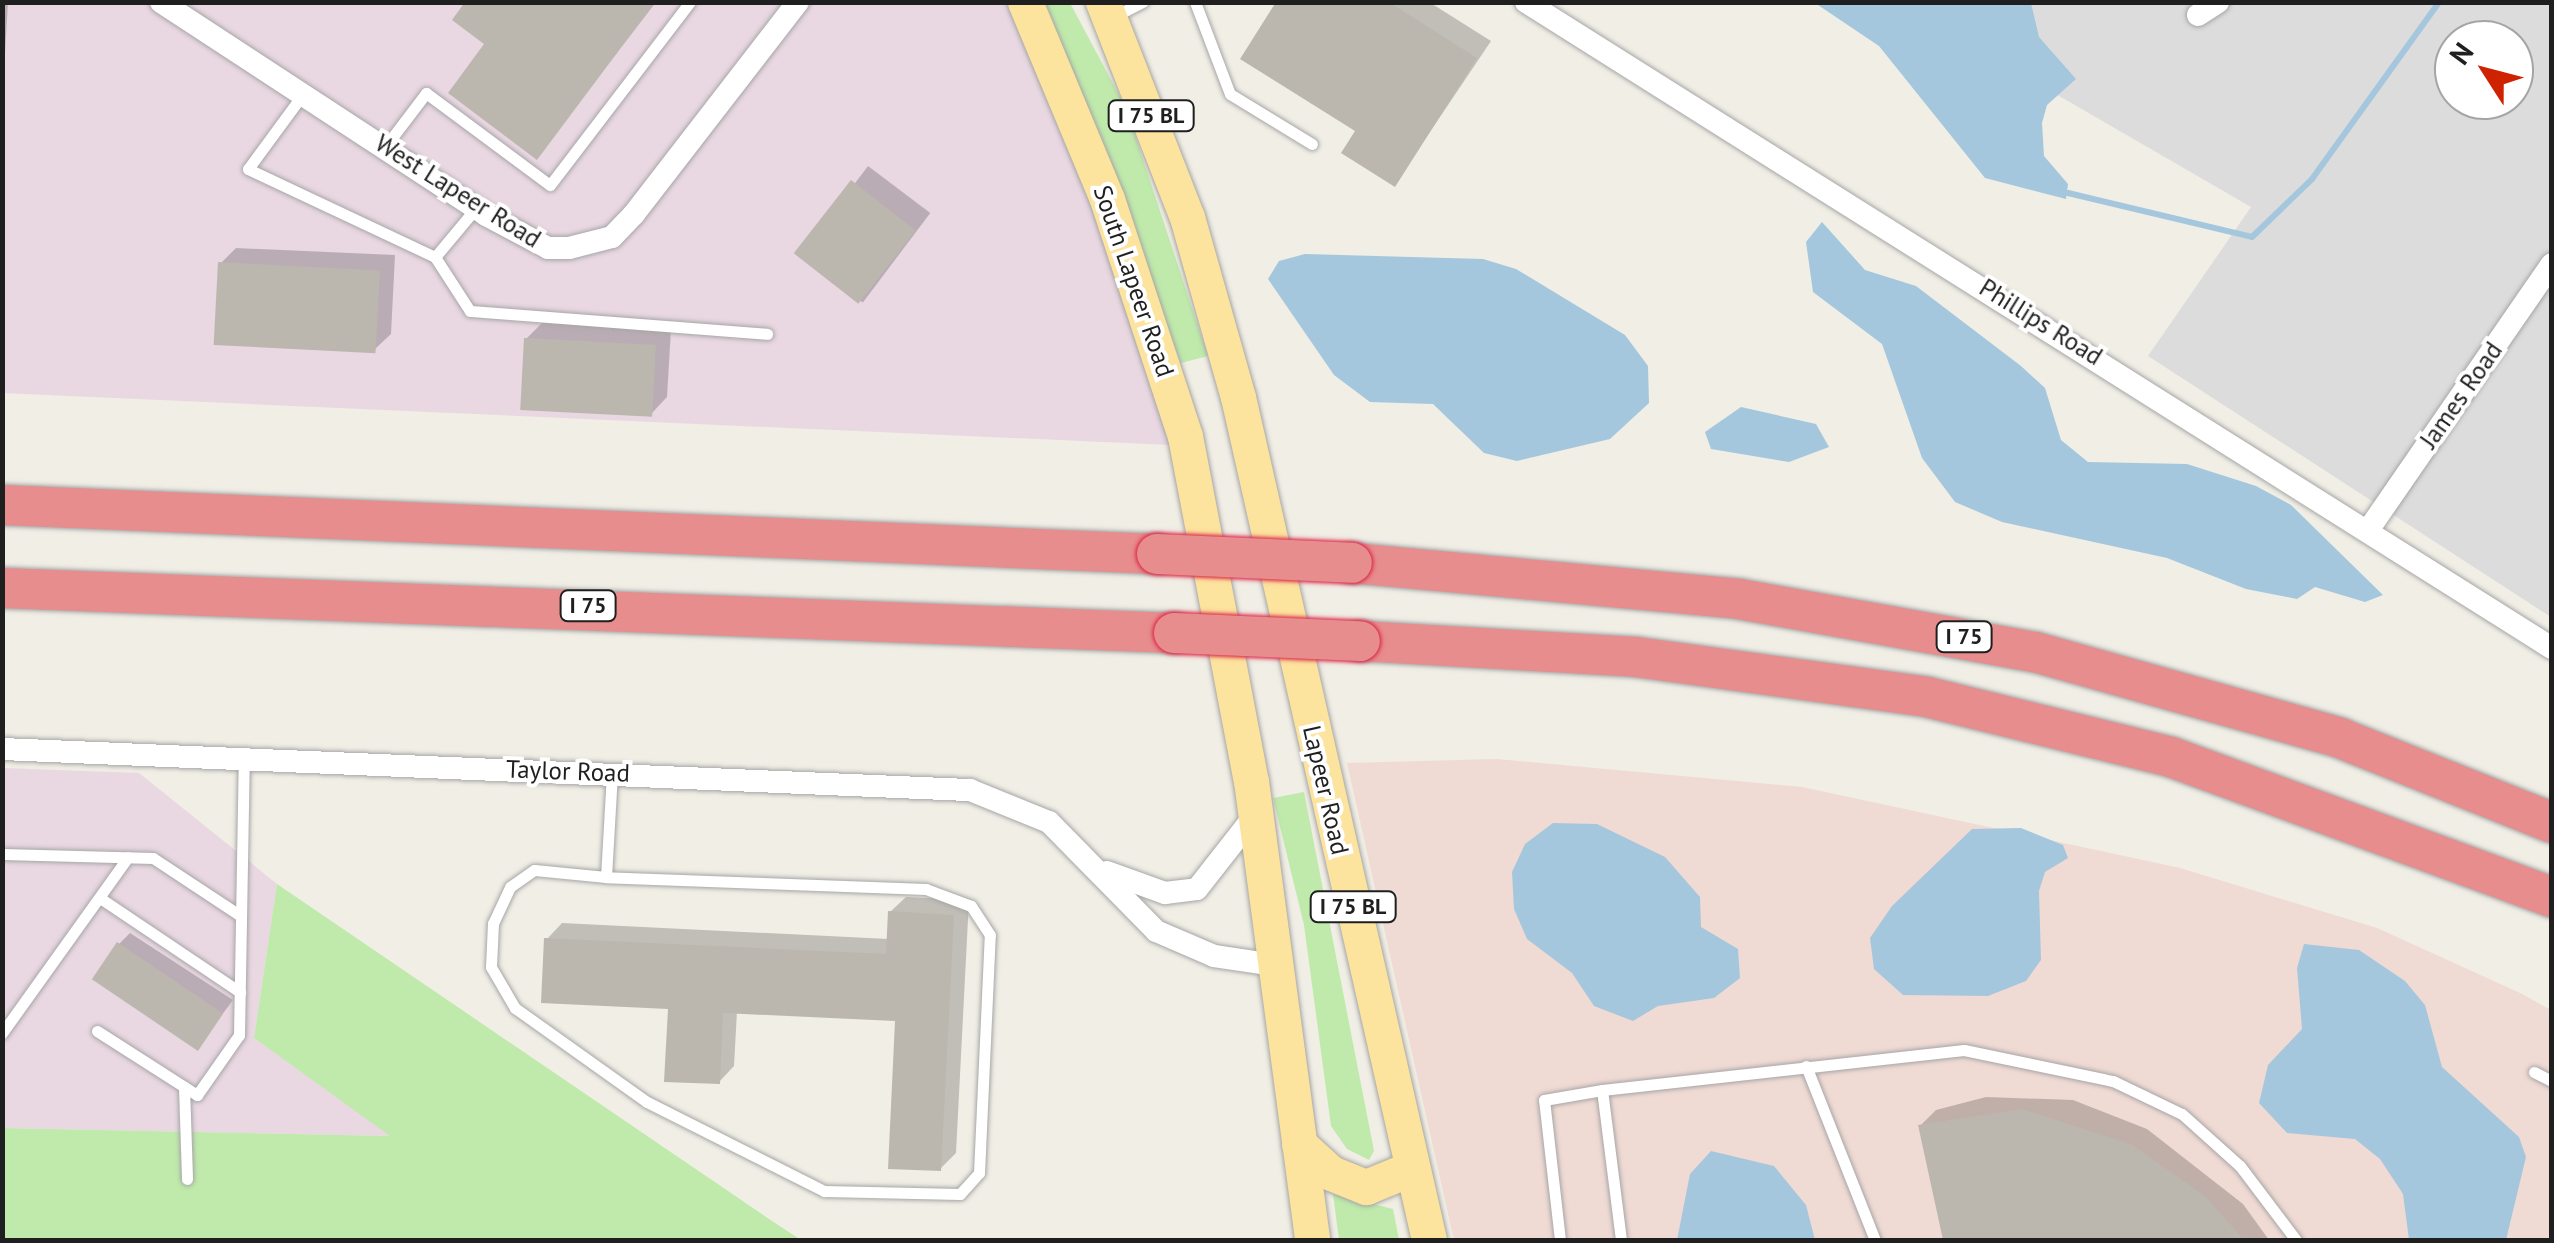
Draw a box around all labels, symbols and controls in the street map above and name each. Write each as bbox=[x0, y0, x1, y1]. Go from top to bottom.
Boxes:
north arrow bbox=[2434, 20, 2534, 120]
text: N bbox=[2441, 35, 2481, 72]
road number: I 75 BL bbox=[1106, 99, 1196, 133]
street label: West Lapeer Road bbox=[370, 128, 546, 254]
street label: South Lapeer Road bbox=[1087, 181, 1181, 381]
street label: Phillips Road bbox=[1974, 272, 2108, 372]
street label: James Road bbox=[2413, 336, 2509, 454]
road number: I 75 bbox=[558, 589, 618, 623]
road number: I 75 bbox=[1934, 620, 1994, 654]
street label: Lapeer Road bbox=[1297, 723, 1355, 857]
street label: Taylor Road bbox=[505, 754, 631, 788]
road number: I 75 BL bbox=[1308, 890, 1398, 924]

